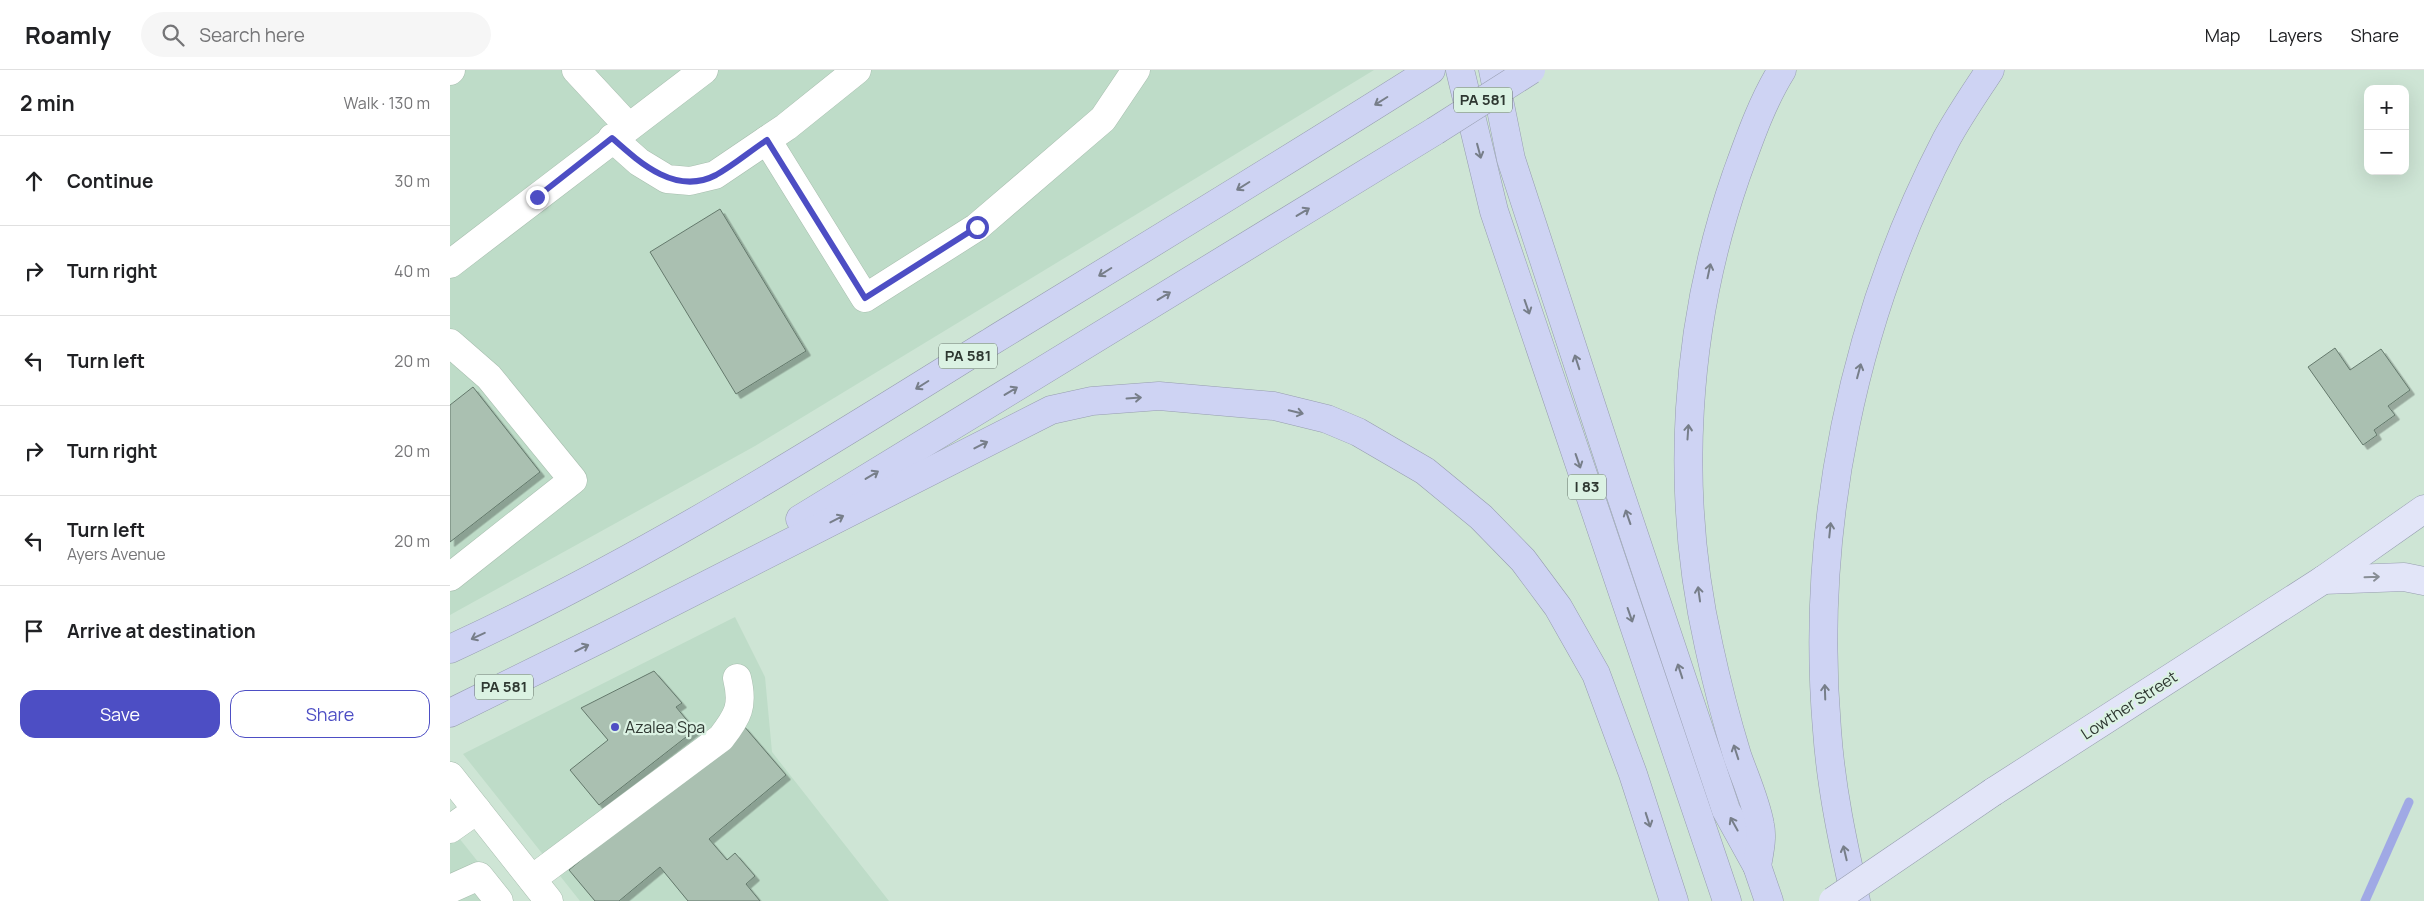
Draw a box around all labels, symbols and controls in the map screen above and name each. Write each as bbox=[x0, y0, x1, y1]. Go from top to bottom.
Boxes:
search box bbox=[141, 12, 491, 57]
text: Roamly bbox=[25, 18, 111, 51]
icon: search bbox=[159, 21, 187, 49]
text: Search here bbox=[199, 22, 305, 48]
text: Map bbox=[2205, 23, 2240, 47]
text: Layers bbox=[2268, 23, 2322, 47]
text: Share bbox=[2350, 23, 2399, 47]
map controls bbox=[2364, 85, 2409, 175]
button: + bbox=[2364, 85, 2409, 130]
road number: PA 581 bbox=[1454, 88, 1512, 112]
text: 2 min bbox=[20, 89, 75, 117]
text: Walk · 130 m bbox=[344, 92, 430, 114]
one-way arrow bbox=[1374, 96, 1388, 106]
button: − bbox=[2364, 130, 2409, 175]
one-way arrow bbox=[1475, 143, 1484, 159]
icon: ahead bbox=[20, 167, 48, 195]
text: Continue bbox=[67, 168, 153, 194]
text: 30 m bbox=[395, 170, 430, 192]
one-way arrow bbox=[1236, 182, 1250, 192]
route end bbox=[526, 186, 549, 209]
one-way arrow bbox=[1296, 206, 1310, 217]
route start bbox=[966, 216, 989, 239]
icon: right bbox=[20, 257, 48, 285]
text: Turn right bbox=[67, 258, 157, 284]
text: 40 m bbox=[394, 260, 430, 282]
one-way arrow bbox=[1705, 263, 1714, 279]
one-way arrow bbox=[1098, 267, 1112, 277]
one-way arrow bbox=[1157, 291, 1171, 301]
one-way arrow bbox=[1522, 298, 1532, 314]
road number: PA 581 bbox=[939, 344, 997, 368]
icon: left bbox=[20, 347, 48, 375]
text: Turn left bbox=[67, 348, 145, 374]
text: 20 m bbox=[394, 350, 430, 372]
one-way arrow bbox=[1572, 355, 1582, 371]
one-way arrow bbox=[1855, 363, 1864, 379]
one-way arrow bbox=[915, 381, 929, 391]
one-way arrow bbox=[1004, 386, 1018, 396]
one-way arrow bbox=[1126, 393, 1142, 403]
one-way arrow bbox=[1287, 408, 1303, 417]
one-way arrow bbox=[1684, 424, 1693, 440]
icon: right bbox=[20, 437, 48, 465]
text: Turn right bbox=[67, 438, 157, 464]
text: 20 m bbox=[394, 440, 430, 462]
one-way arrow bbox=[974, 440, 989, 450]
one-way arrow bbox=[1574, 452, 1584, 468]
one-way arrow bbox=[865, 470, 879, 480]
road number: I 83 bbox=[1568, 474, 1606, 500]
one-way arrow bbox=[1623, 509, 1632, 525]
one-way arrow bbox=[829, 514, 844, 524]
text: Turn left bbox=[67, 517, 145, 543]
one-way arrow bbox=[1825, 522, 1835, 538]
icon: left bbox=[20, 527, 48, 555]
text: 20 m bbox=[394, 530, 430, 552]
text: Ayers Avenue bbox=[67, 543, 166, 565]
one-way arrow bbox=[2364, 572, 2380, 582]
one-way arrow bbox=[1694, 586, 1704, 602]
one-way arrow bbox=[1626, 606, 1636, 622]
icon: arrive bbox=[20, 617, 48, 645]
text: Arrive at destination bbox=[67, 618, 256, 644]
one-way arrow bbox=[471, 632, 486, 642]
one-way arrow bbox=[574, 643, 589, 652]
one-way arrow bbox=[1674, 663, 1684, 679]
street label: Lowther Street bbox=[2077, 666, 2181, 744]
road number: PA 581 bbox=[475, 674, 533, 700]
one-way arrow bbox=[1821, 685, 1830, 701]
button: Save bbox=[20, 690, 220, 738]
button: Share bbox=[230, 690, 430, 738]
place label: Azalea Spa bbox=[625, 716, 705, 738]
marker: Azalea Spa bbox=[609, 721, 621, 733]
one-way arrow bbox=[1731, 744, 1741, 760]
one-way arrow bbox=[1644, 812, 1654, 828]
one-way arrow bbox=[1729, 816, 1739, 831]
one-way arrow bbox=[1840, 846, 1849, 862]

